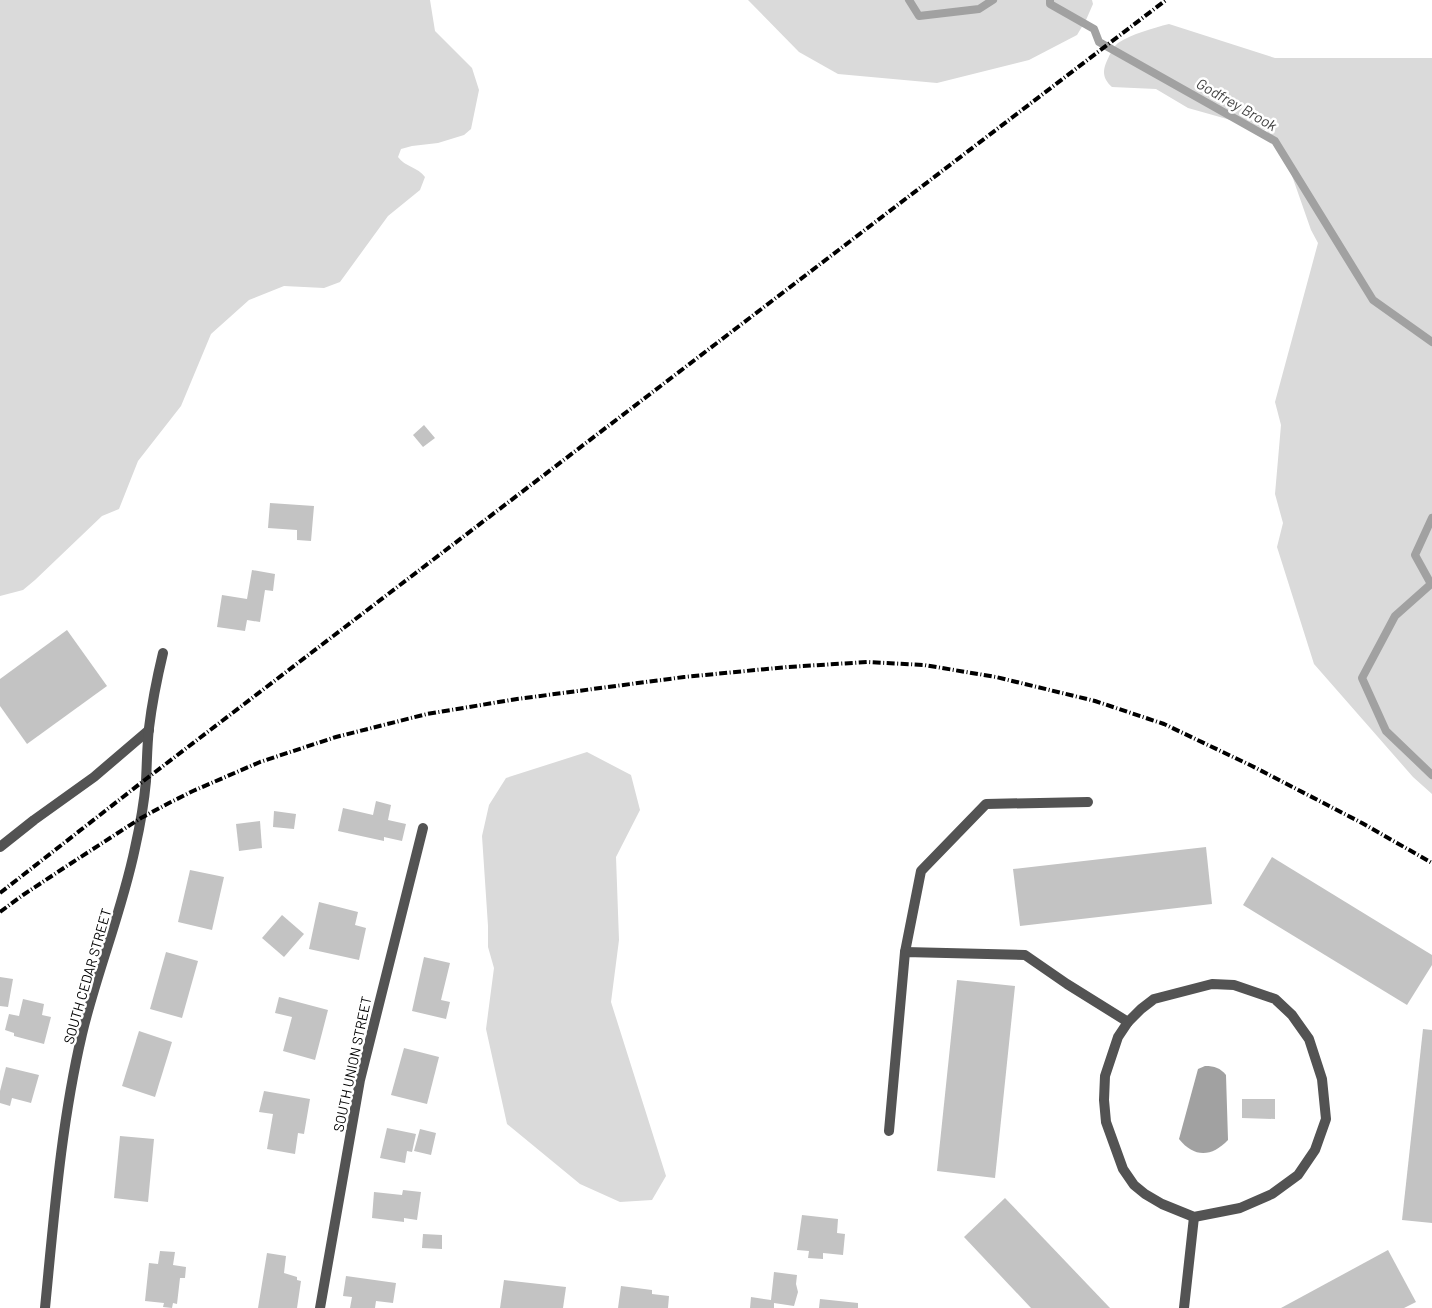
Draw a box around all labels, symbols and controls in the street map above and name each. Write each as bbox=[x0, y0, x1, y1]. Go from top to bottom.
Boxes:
water label: Godfrey Brook bbox=[1194, 74, 1281, 135]
street label: SOUTH CEDAR STREET bbox=[59, 906, 115, 1046]
street label: SOUTH UNION STREET bbox=[329, 995, 375, 1133]

